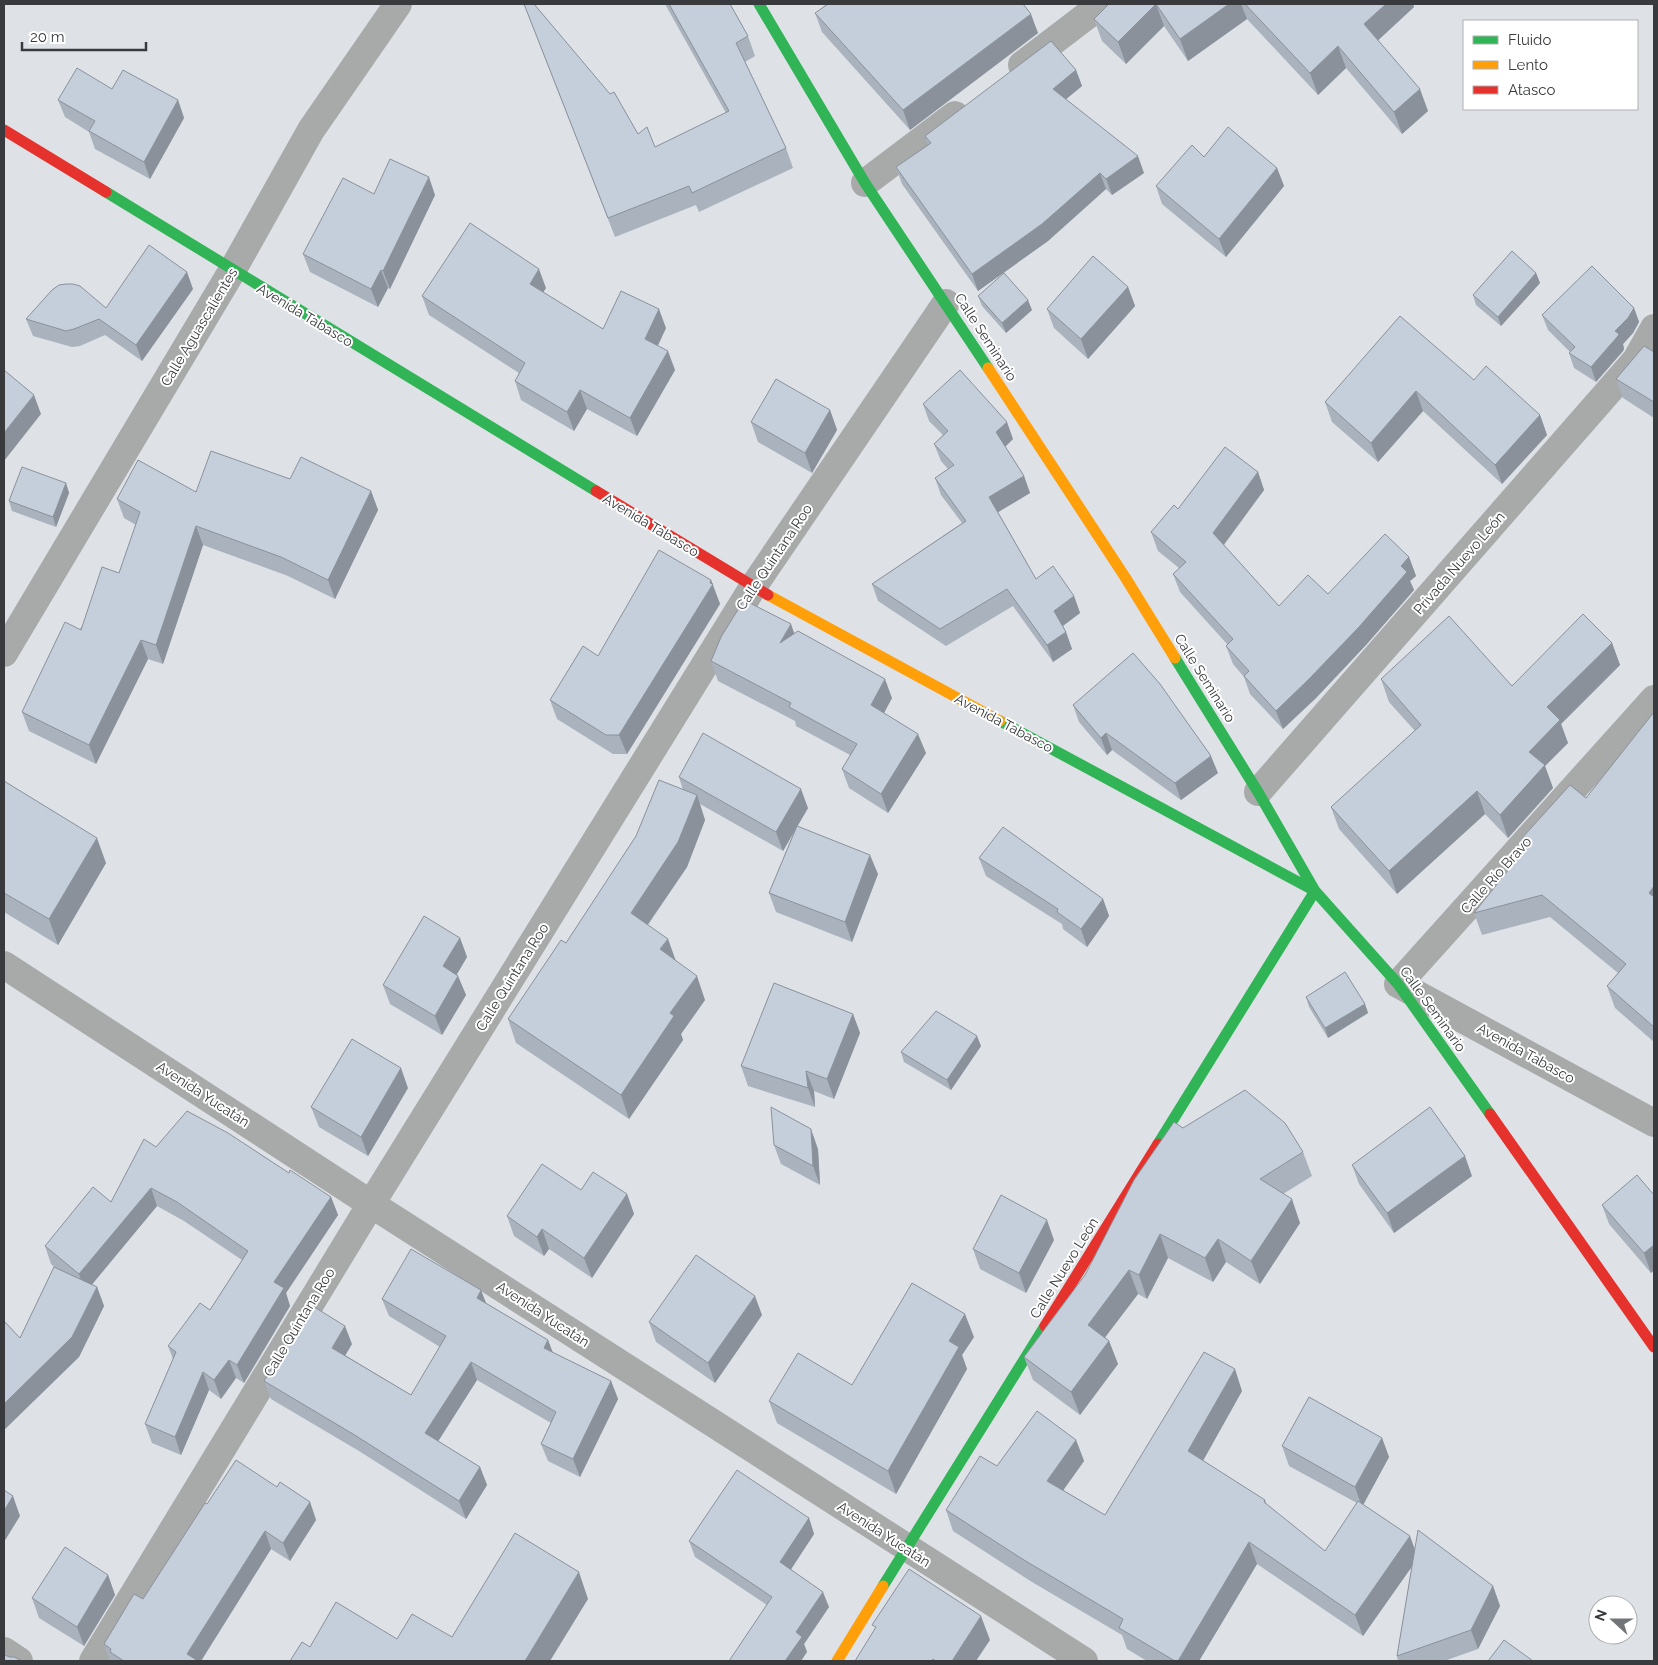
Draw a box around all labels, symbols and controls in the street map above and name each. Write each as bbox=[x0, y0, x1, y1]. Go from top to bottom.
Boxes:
scale bar bbox=[22, 20, 146, 52]
legend bbox=[1463, 20, 1638, 110]
text: 20 m bbox=[30, 28, 65, 46]
text: Fluido bbox=[1508, 31, 1551, 49]
text: Lento bbox=[1508, 56, 1548, 74]
text: Atasco bbox=[1508, 81, 1555, 99]
street label: Calle Aguascalientes bbox=[157, 265, 241, 389]
street label: Avenida Tabasco bbox=[254, 280, 356, 350]
street label: Calle Seminario bbox=[952, 290, 1020, 384]
street label: Avenida Tabasco bbox=[600, 490, 702, 560]
street label: Calle Quintana Roo bbox=[733, 501, 815, 613]
street label: Privada Nuevo León bbox=[1410, 509, 1508, 617]
street label: Calle Seminario bbox=[1171, 631, 1239, 725]
street label: Avenida Tabasco bbox=[952, 690, 1056, 756]
street label: Calle Río Bravo bbox=[1457, 833, 1535, 917]
street label: Calle Quintana Roo bbox=[472, 920, 552, 1034]
street label: Calle Seminario bbox=[1397, 963, 1469, 1055]
street label: Avenida Tabasco bbox=[1475, 1020, 1577, 1086]
street label: Avenida Yucatán bbox=[154, 1058, 252, 1130]
street label: Calle Nuevo León bbox=[1027, 1215, 1101, 1321]
street label: Calle Quintana Roo bbox=[260, 1265, 338, 1379]
street label: Avenida Yucatán bbox=[494, 1278, 592, 1350]
street label: Avenida Yucatán bbox=[835, 1498, 933, 1570]
north arrow bbox=[1588, 1595, 1638, 1645]
text: N bbox=[1591, 1607, 1610, 1623]

